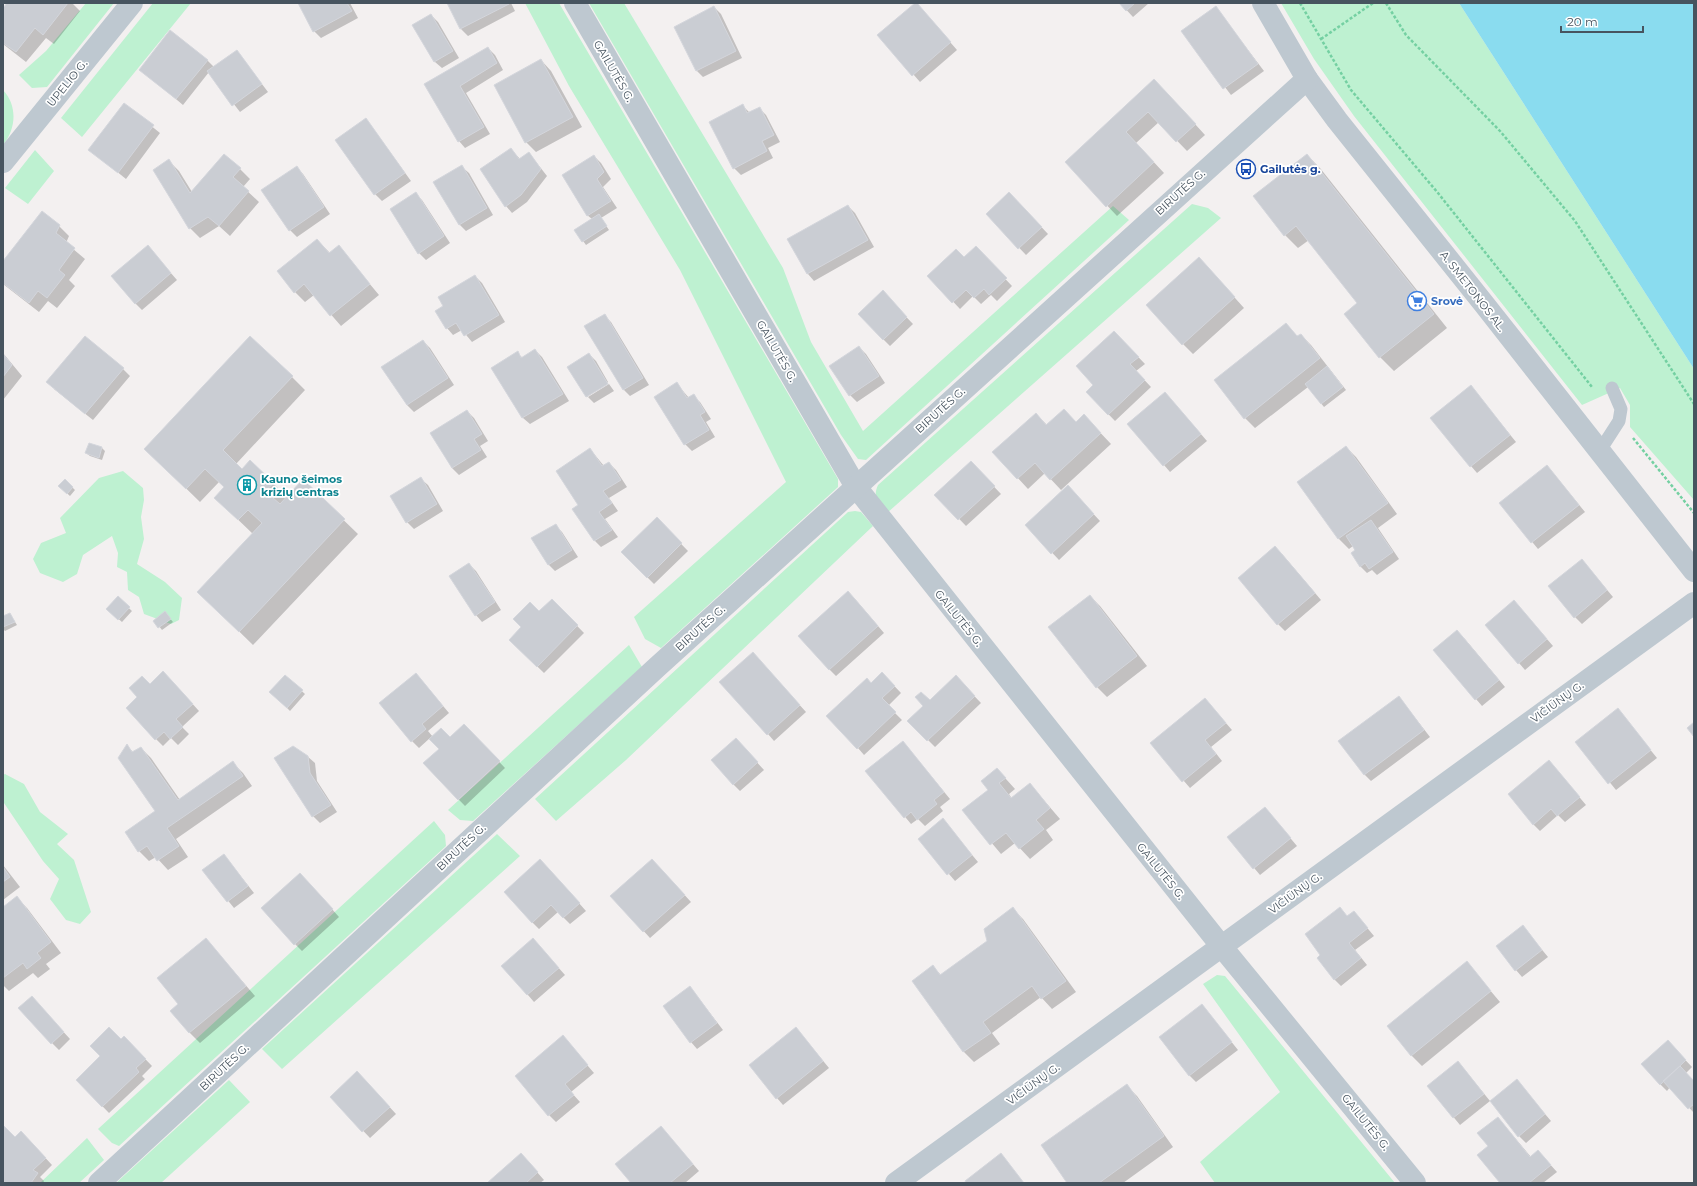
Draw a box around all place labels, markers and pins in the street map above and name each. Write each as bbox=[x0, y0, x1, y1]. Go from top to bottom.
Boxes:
bus stop icon: Gailutės g. bbox=[1235, 158, 1257, 180]
place label: Gailutės g. bbox=[1260, 162, 1321, 176]
supermarket icon: Srovė bbox=[1406, 290, 1428, 312]
place label: Srovė bbox=[1431, 294, 1463, 308]
place label: Kauno šeimos krizių centras bbox=[261, 472, 342, 499]
building icon: Kauno šeimos krizių centras bbox=[236, 474, 258, 496]

